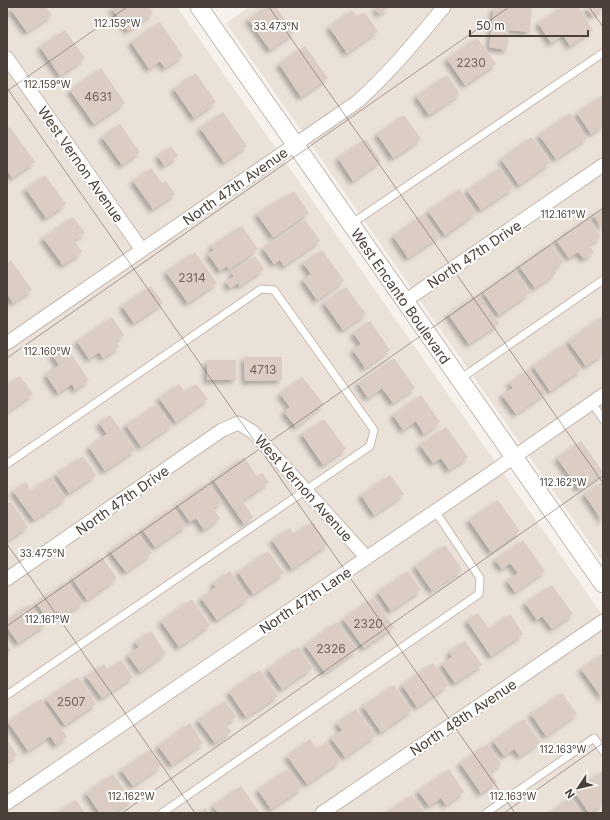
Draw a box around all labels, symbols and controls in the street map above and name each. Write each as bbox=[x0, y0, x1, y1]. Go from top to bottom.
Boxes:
scale bar bbox=[470, 12, 588, 38]
text: 112.159°W bbox=[93, 17, 141, 29]
text: 50 m bbox=[476, 18, 505, 33]
text: 33.473°N bbox=[253, 20, 299, 32]
house number: 2230 bbox=[456, 55, 486, 70]
text: 112.159°W bbox=[23, 78, 71, 90]
house number: 4631 bbox=[84, 89, 112, 104]
street label: West Vernon Avenue bbox=[35, 103, 127, 225]
street label: North 47th Avenue bbox=[179, 143, 291, 229]
text: 112.161°W bbox=[541, 208, 586, 220]
street label: North 47th Drive bbox=[424, 216, 524, 292]
street label: West Encanto Boulevard bbox=[348, 225, 454, 367]
house number: 2314 bbox=[178, 270, 206, 285]
text: 112.160°W bbox=[23, 345, 71, 357]
house number: 4713 bbox=[250, 362, 276, 377]
street label: West Vernon Avenue bbox=[252, 431, 356, 545]
street label: North 47th Drive bbox=[72, 462, 172, 538]
text: 112.162°W bbox=[539, 476, 587, 488]
text: 33.475°N bbox=[19, 547, 65, 559]
street label: North 47th Lane bbox=[256, 563, 354, 637]
text: 112.161°W bbox=[25, 613, 70, 625]
house number: 2320 bbox=[353, 616, 383, 631]
house number: 2326 bbox=[316, 641, 346, 656]
street label: North 48th Avenue bbox=[406, 675, 520, 759]
house number: 2507 bbox=[57, 694, 86, 709]
text: 112.163°W bbox=[540, 743, 587, 755]
north arrow bbox=[558, 768, 598, 808]
text: N bbox=[562, 786, 578, 801]
text: 112.162°W bbox=[107, 790, 155, 802]
text: 112.163°W bbox=[490, 790, 537, 802]

